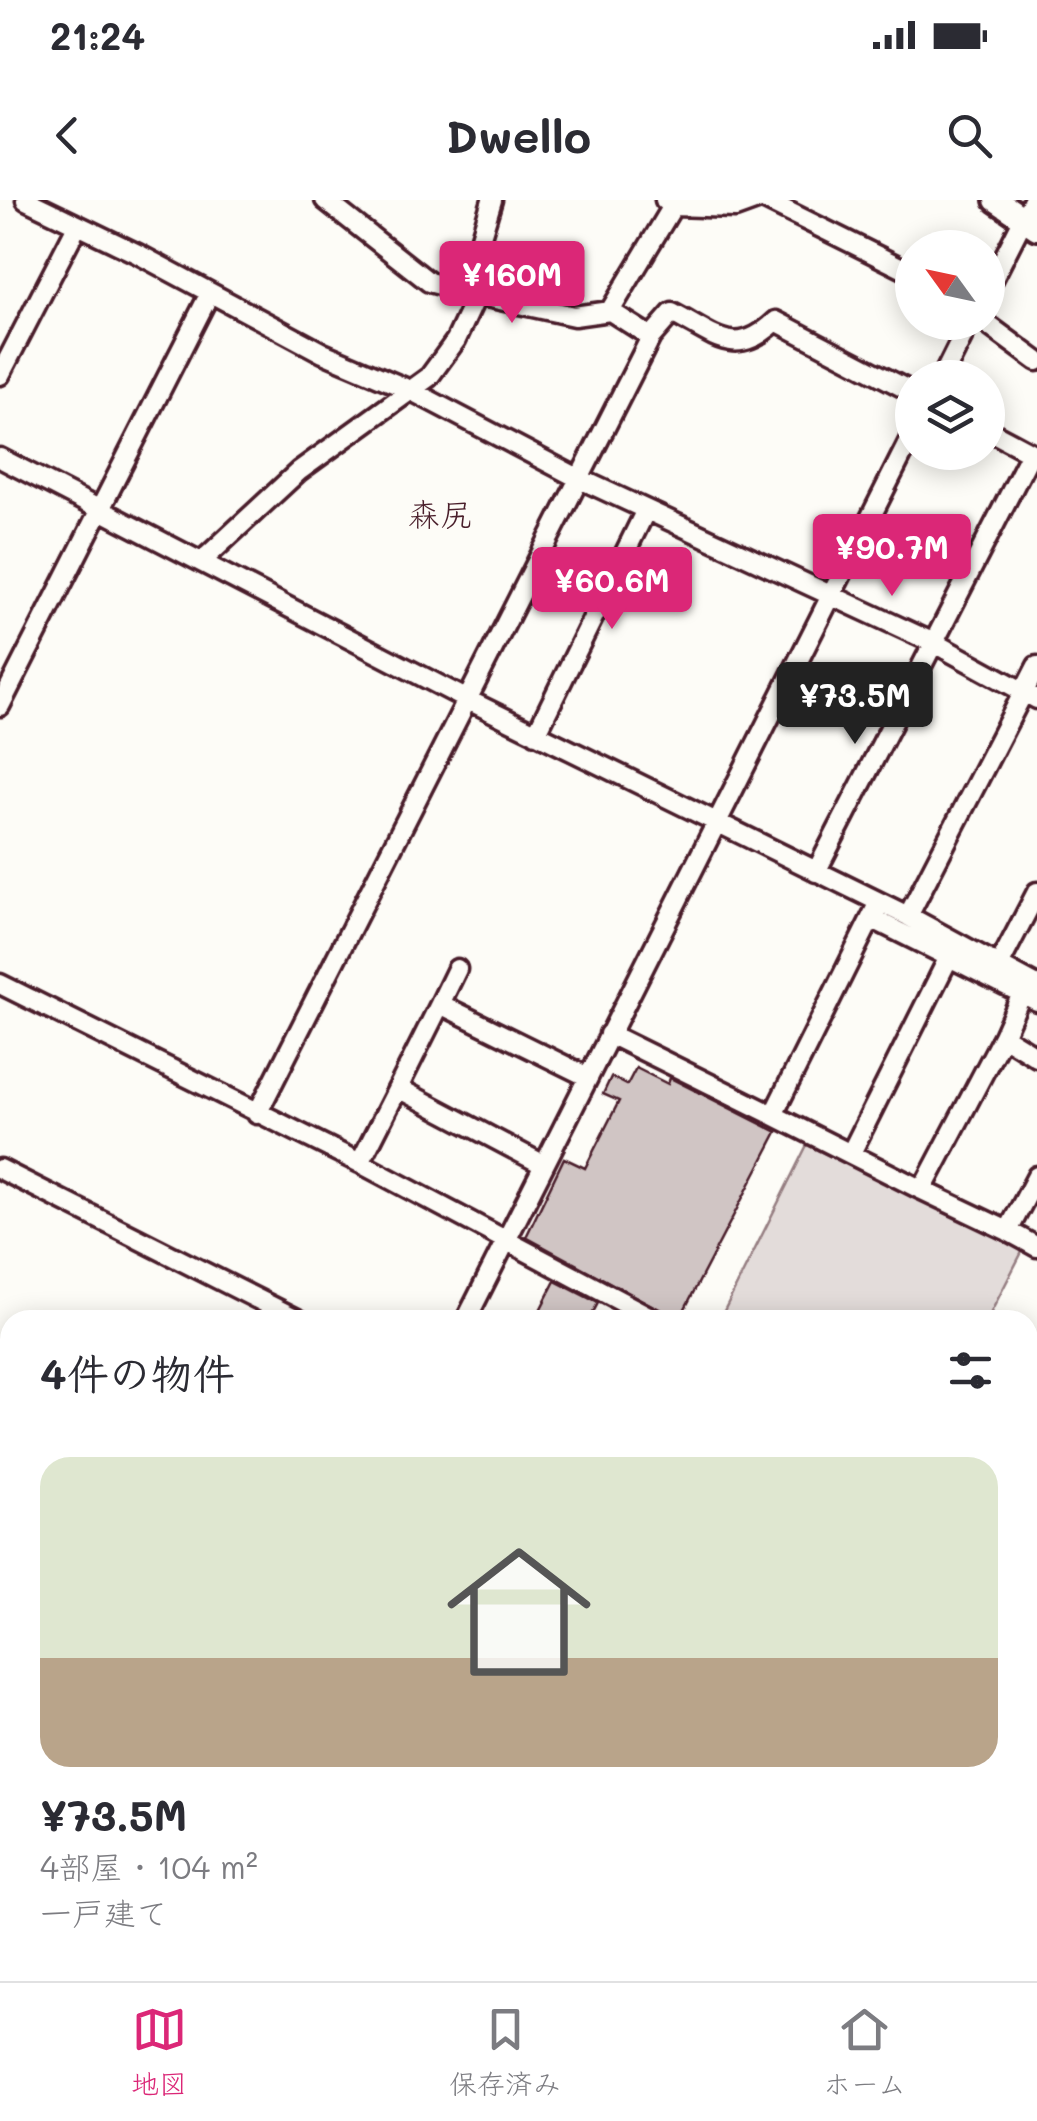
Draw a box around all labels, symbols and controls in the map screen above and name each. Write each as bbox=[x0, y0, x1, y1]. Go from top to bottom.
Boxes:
text: 21:24 bbox=[50, 10, 145, 60]
text: Dwello bbox=[446, 106, 591, 164]
icon: back bbox=[40, 108, 95, 163]
icon: search bbox=[942, 108, 997, 163]
north arrow bbox=[895, 230, 1005, 340]
map controls bbox=[895, 230, 1005, 470]
pin: ¥160M bbox=[442, 241, 582, 326]
text: ¥160M bbox=[462, 252, 562, 294]
button: layers bbox=[895, 360, 1005, 470]
district label: 森尻 bbox=[408, 492, 472, 534]
pin: ¥90.7M bbox=[811, 514, 973, 599]
text: ¥90.7M bbox=[835, 525, 949, 567]
pin: ¥60.6M bbox=[531, 547, 693, 632]
text: ¥60.6M bbox=[554, 558, 670, 600]
pin: ¥73.5M bbox=[774, 662, 936, 747]
text: ¥73.5M bbox=[799, 673, 911, 715]
icon: filters bbox=[943, 1343, 998, 1398]
text: 4件の物件 bbox=[40, 1345, 235, 1400]
icon: home bbox=[429, 1522, 609, 1702]
text: ¥73.5M bbox=[40, 1787, 188, 1842]
text: 4部屋 · 104 m² bbox=[40, 1845, 258, 1887]
text: 一戸建て bbox=[40, 1891, 168, 1933]
tab: 地図 bbox=[131, 2002, 187, 2102]
tab: 保存済み bbox=[449, 2002, 561, 2102]
tab: ホーム bbox=[823, 2002, 906, 2102]

